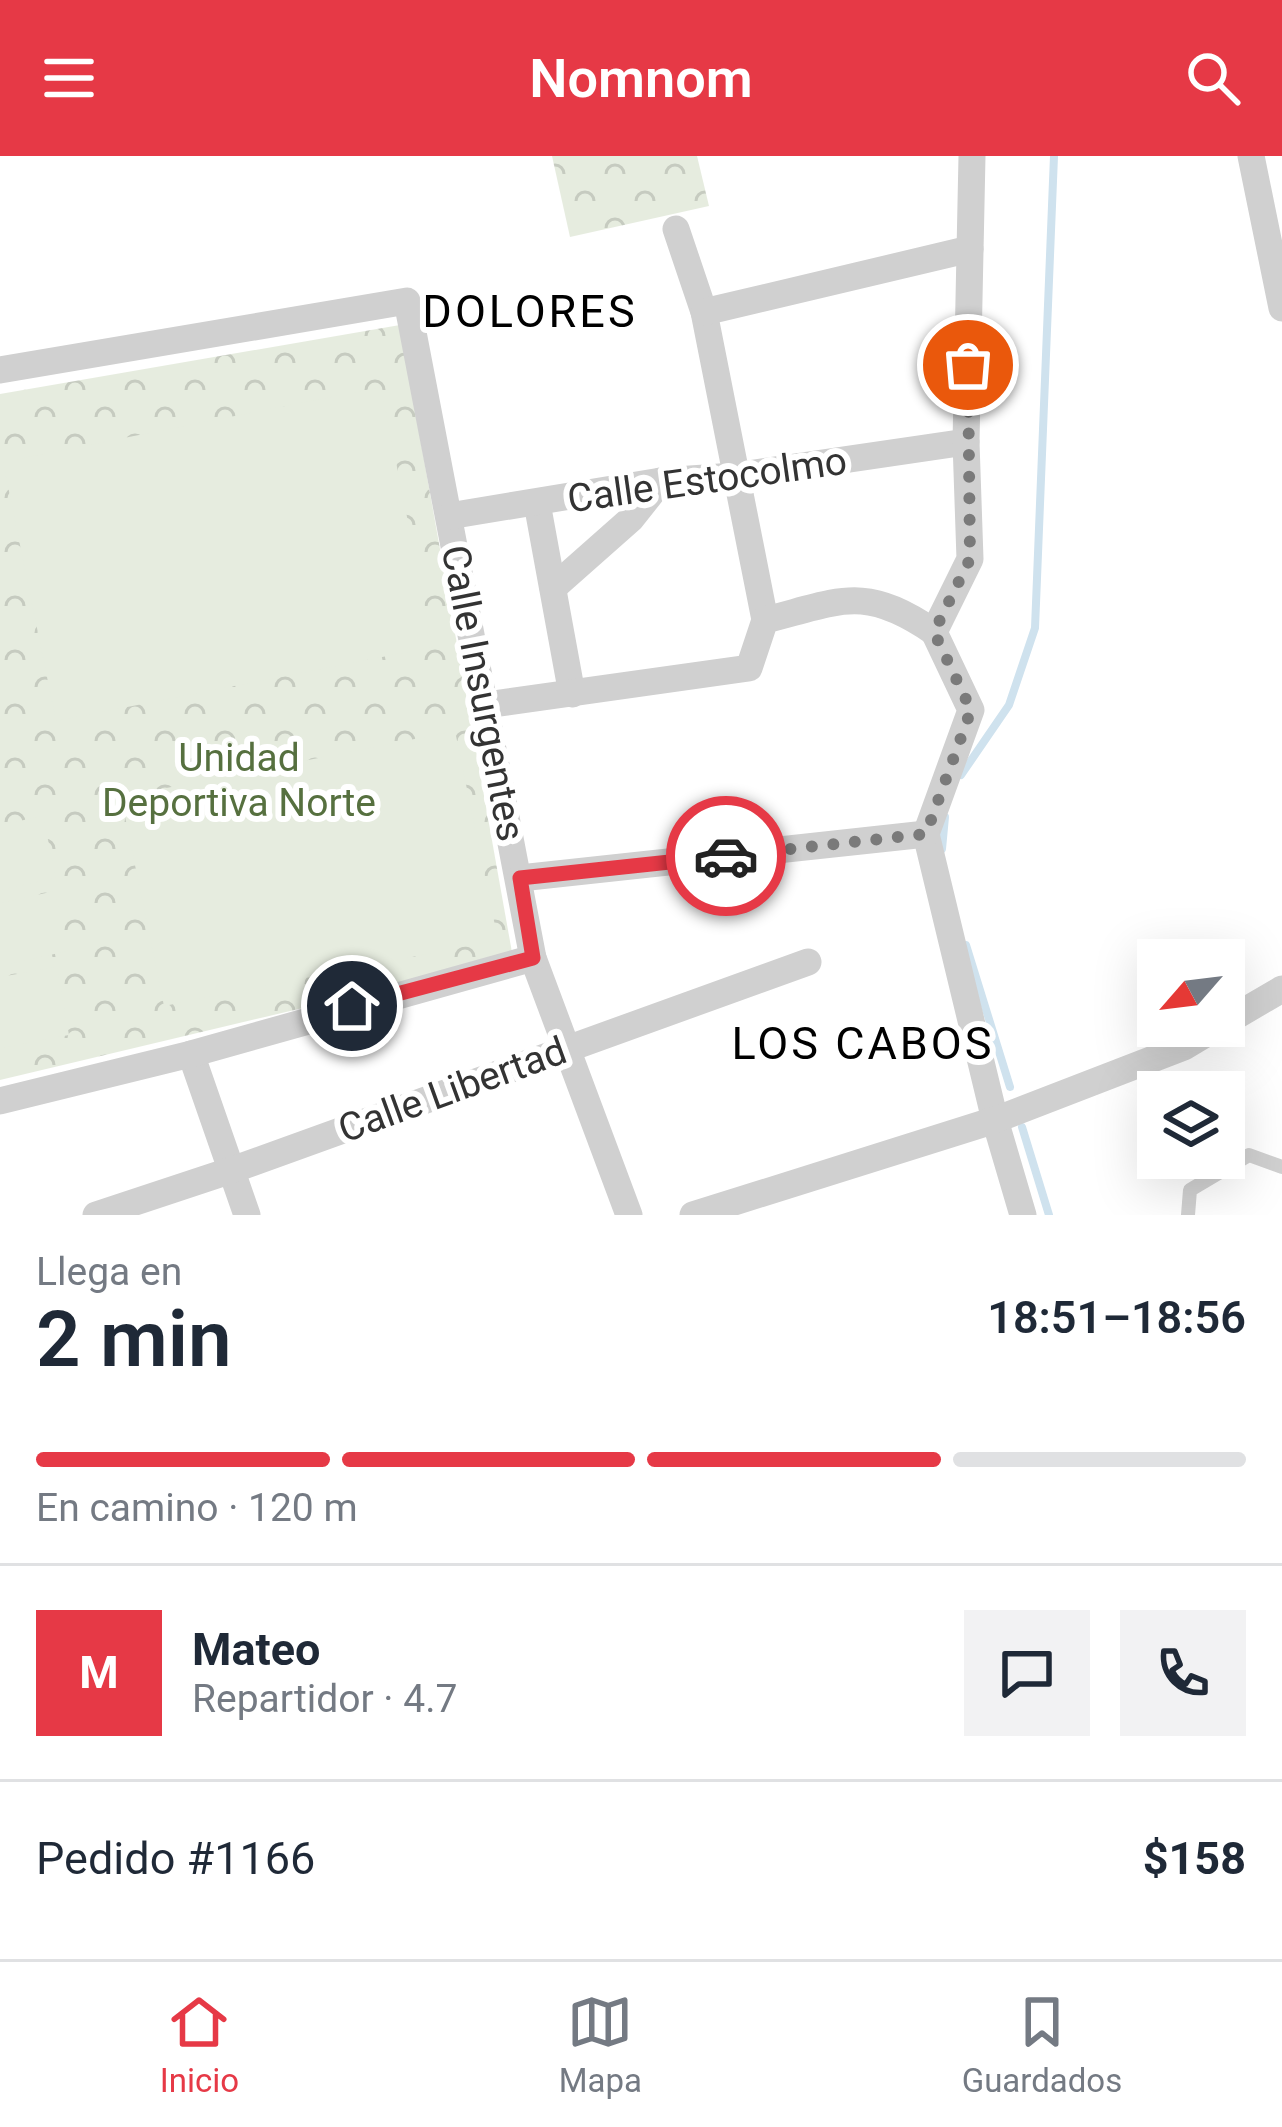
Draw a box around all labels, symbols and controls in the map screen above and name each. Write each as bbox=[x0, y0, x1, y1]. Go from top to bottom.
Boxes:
icon: menu bbox=[36, 45, 102, 111]
icon: search bbox=[1180, 45, 1246, 111]
text: Nomnom bbox=[529, 47, 753, 110]
district label: DOLORES bbox=[422, 285, 638, 338]
pin bbox=[917, 314, 1019, 416]
icon: bag bbox=[935, 332, 1001, 398]
street label: Calle Estocolmo bbox=[565, 438, 850, 522]
street label: Calle Insurgentes bbox=[432, 541, 534, 845]
park label: Unidad Deportiva Norte bbox=[102, 735, 376, 826]
courier bbox=[666, 796, 786, 916]
icon: car bbox=[693, 823, 759, 889]
north arrow bbox=[1137, 939, 1245, 1047]
map controls bbox=[1137, 939, 1245, 1179]
pin bbox=[301, 955, 403, 1057]
icon: home bbox=[319, 973, 385, 1039]
district label: LOS CABOS bbox=[731, 1017, 995, 1070]
street label: Calle Libertad bbox=[332, 1027, 573, 1152]
button: layers bbox=[1137, 1071, 1245, 1179]
text: Llega en bbox=[36, 1249, 182, 1295]
text: 18:51–18:56 bbox=[987, 1291, 1246, 1344]
text: 2 min bbox=[36, 1294, 232, 1385]
text: En camino · 120 m bbox=[36, 1485, 358, 1531]
button: chat bbox=[964, 1610, 1090, 1736]
button: phone bbox=[1120, 1610, 1246, 1736]
text: Mateo bbox=[192, 1623, 320, 1676]
text: M bbox=[79, 1646, 119, 1699]
text: Repartidor · 4.7 bbox=[192, 1676, 457, 1722]
text: Pedido #1166 bbox=[36, 1832, 315, 1885]
text: $158 bbox=[1143, 1832, 1246, 1885]
tab: Inicio bbox=[160, 1989, 239, 2100]
tab: Mapa bbox=[559, 1989, 642, 2100]
tab: Guardados bbox=[962, 1989, 1122, 2100]

